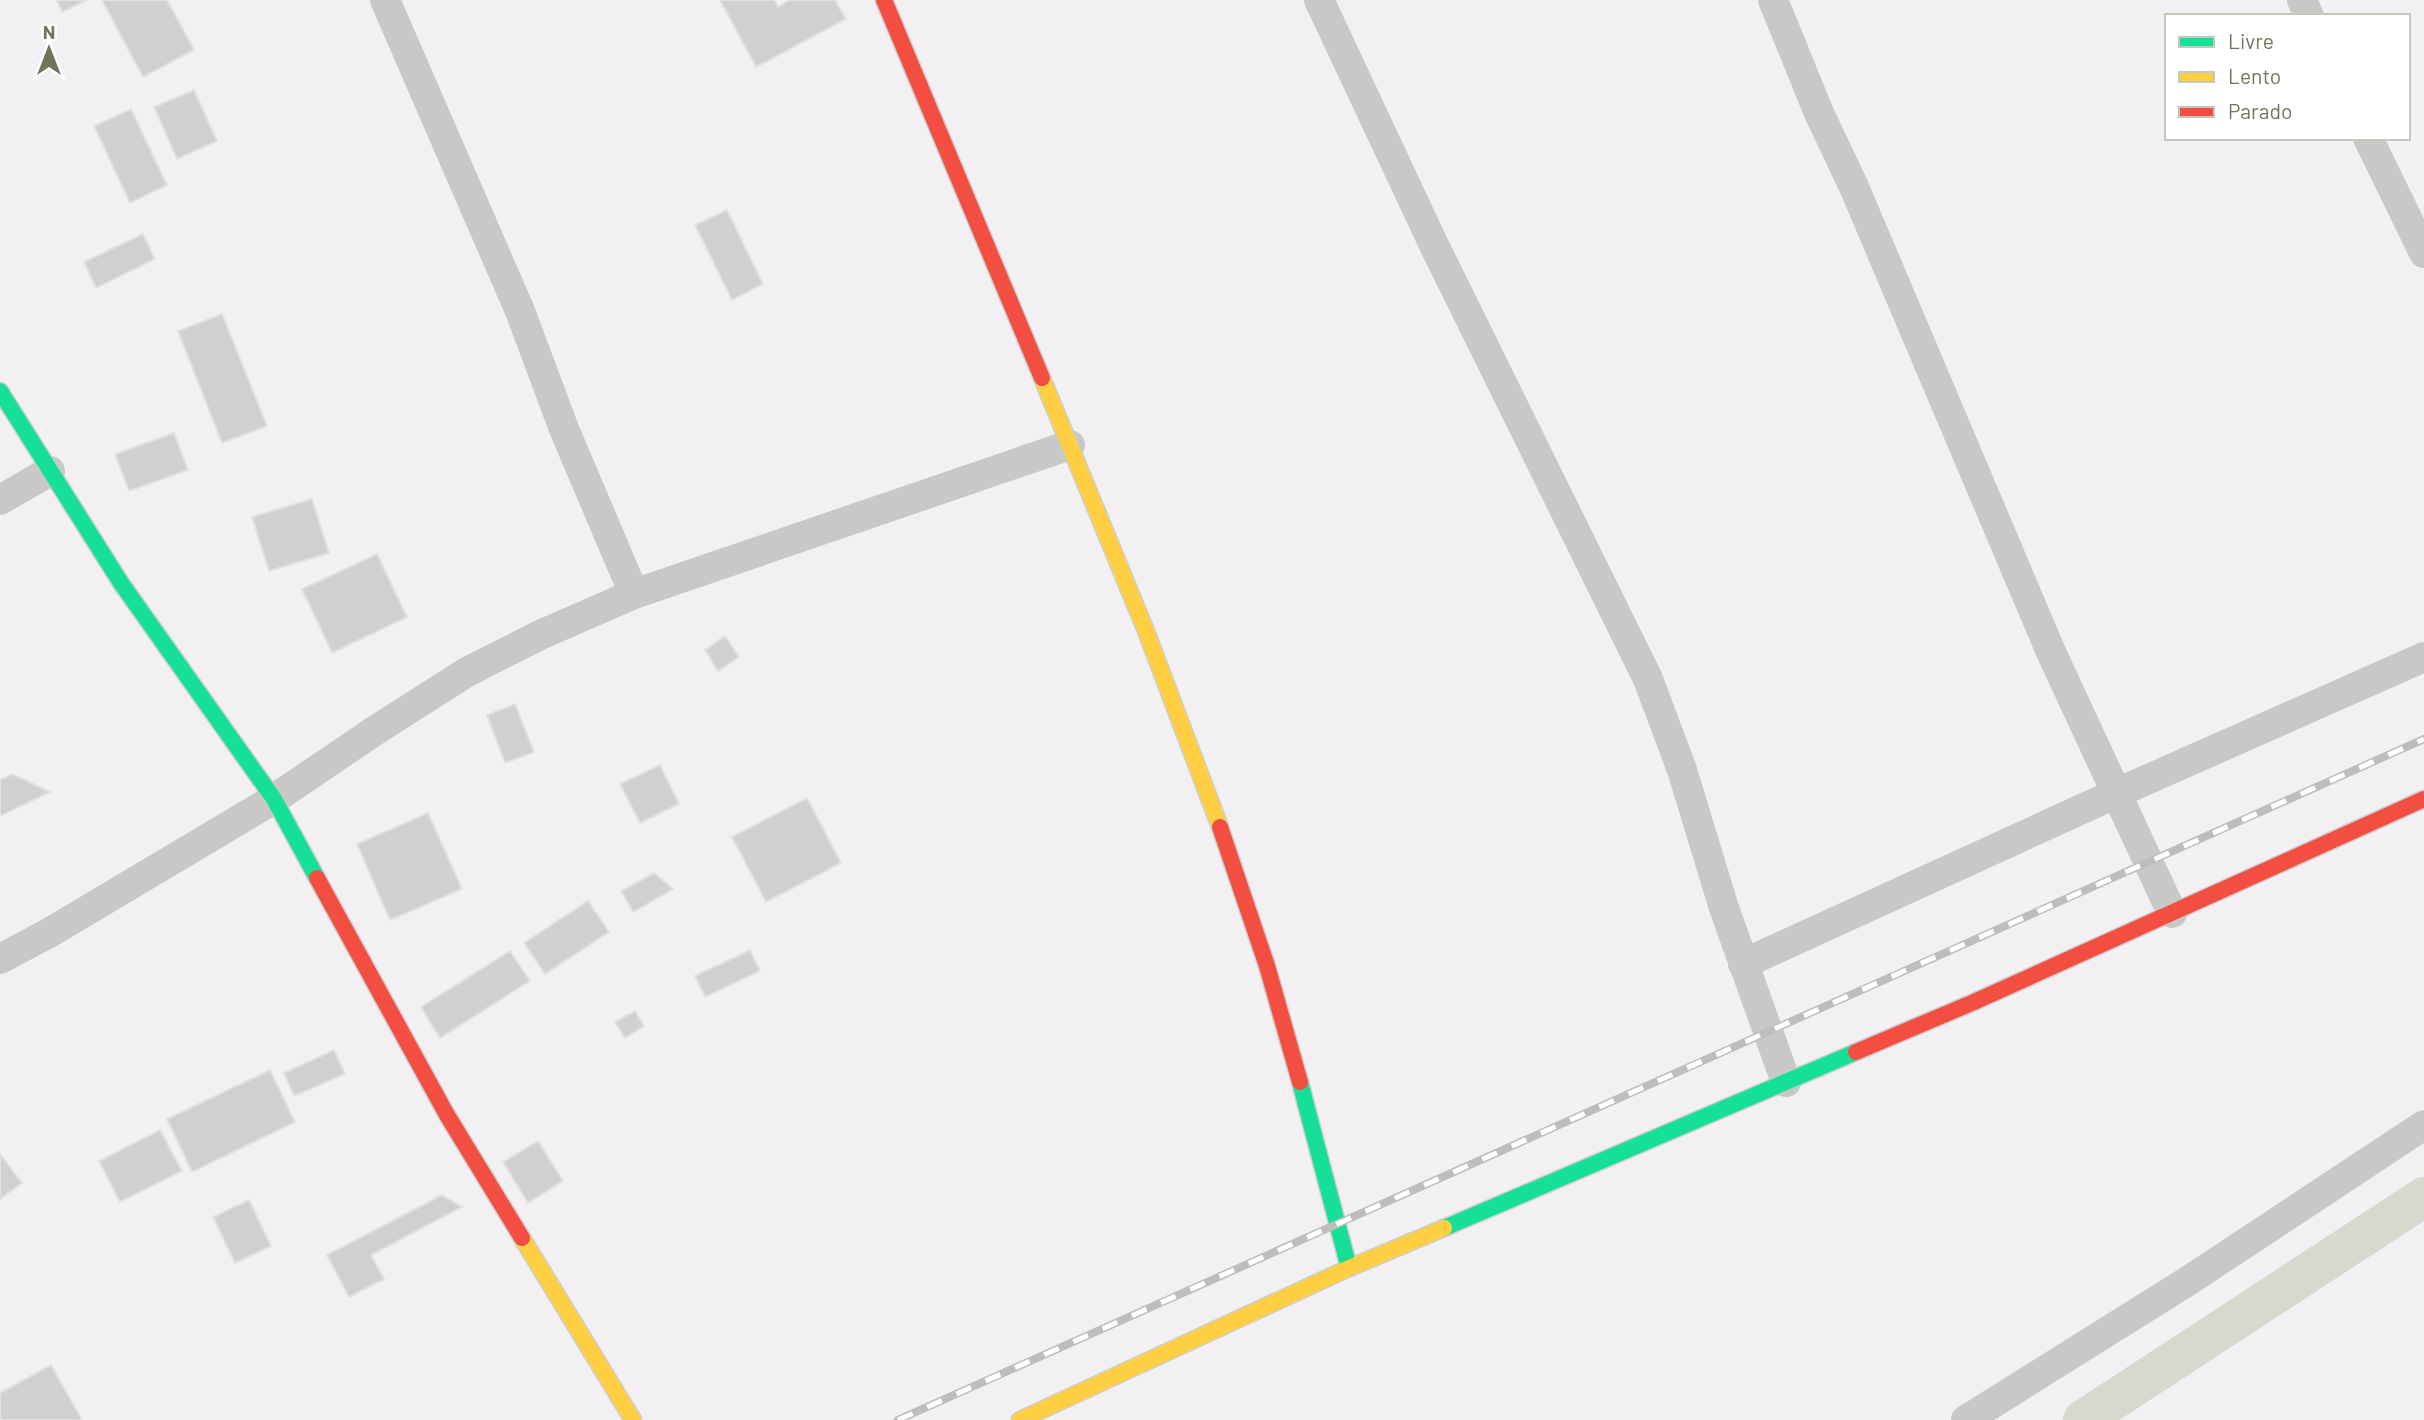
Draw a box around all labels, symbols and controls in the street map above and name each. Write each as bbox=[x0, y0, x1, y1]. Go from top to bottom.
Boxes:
north arrow bbox=[14, 14, 84, 84]
legend bbox=[2165, 14, 2410, 140]
text: N bbox=[43, 20, 55, 43]
text: Livre bbox=[2228, 28, 2274, 53]
text: Lento bbox=[2228, 63, 2281, 88]
text: Parado bbox=[2228, 98, 2292, 123]

